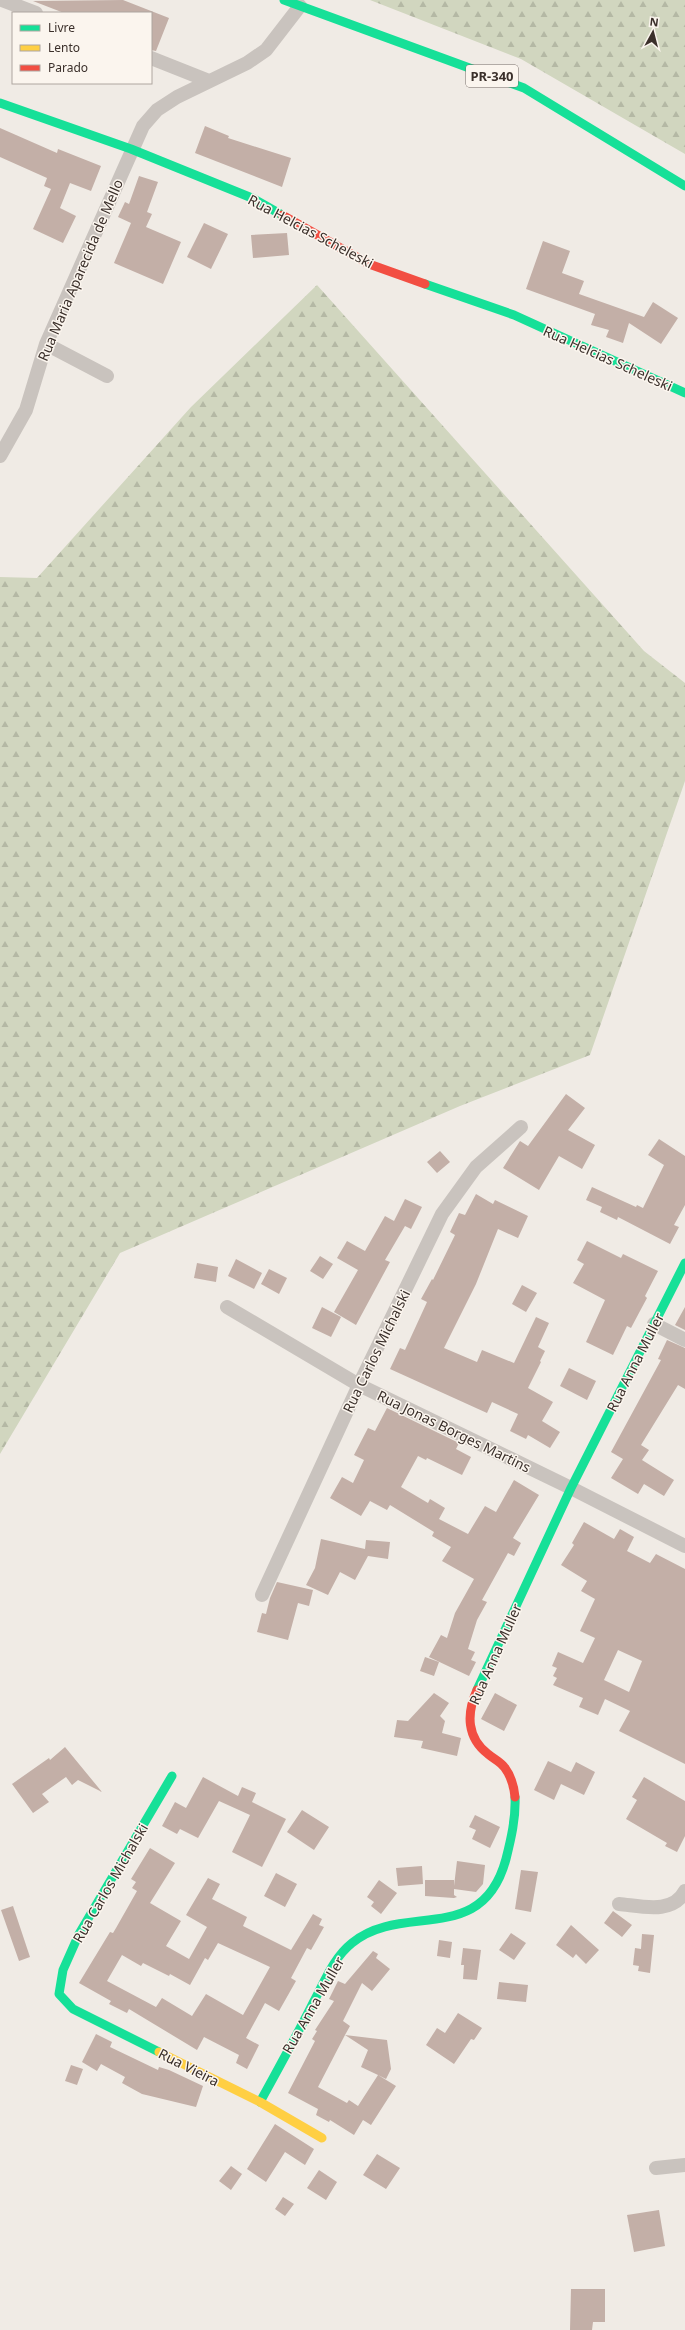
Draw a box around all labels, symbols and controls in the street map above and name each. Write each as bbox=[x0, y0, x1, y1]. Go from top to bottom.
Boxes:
legend bbox=[12, 12, 152, 84]
north arrow bbox=[633, 12, 673, 52]
text: N bbox=[649, 14, 660, 30]
text: Livre bbox=[48, 19, 75, 36]
text: Lento bbox=[48, 39, 80, 56]
text: Parado bbox=[48, 59, 88, 76]
road number: PR-340 bbox=[466, 65, 518, 87]
street label: Rua Maria Aparecida de Mello bbox=[33, 176, 127, 364]
street label: Rua Helcias Scheleski bbox=[245, 190, 377, 272]
street label: Rua Helcias Scheleski bbox=[540, 321, 676, 395]
street label: Rua Carlos Michalski bbox=[338, 1286, 414, 1416]
street label: Rua Anna Muller bbox=[602, 1309, 668, 1415]
street label: Rua Jonas Borges Martins bbox=[374, 1386, 534, 1477]
street label: Rua Anna Muller bbox=[464, 1600, 526, 1708]
street label: Rua Carlos Michalski bbox=[68, 1820, 152, 1946]
street label: Rua Anna Muller bbox=[278, 1953, 349, 2057]
street label: Rua Vieira bbox=[155, 2044, 223, 2090]

